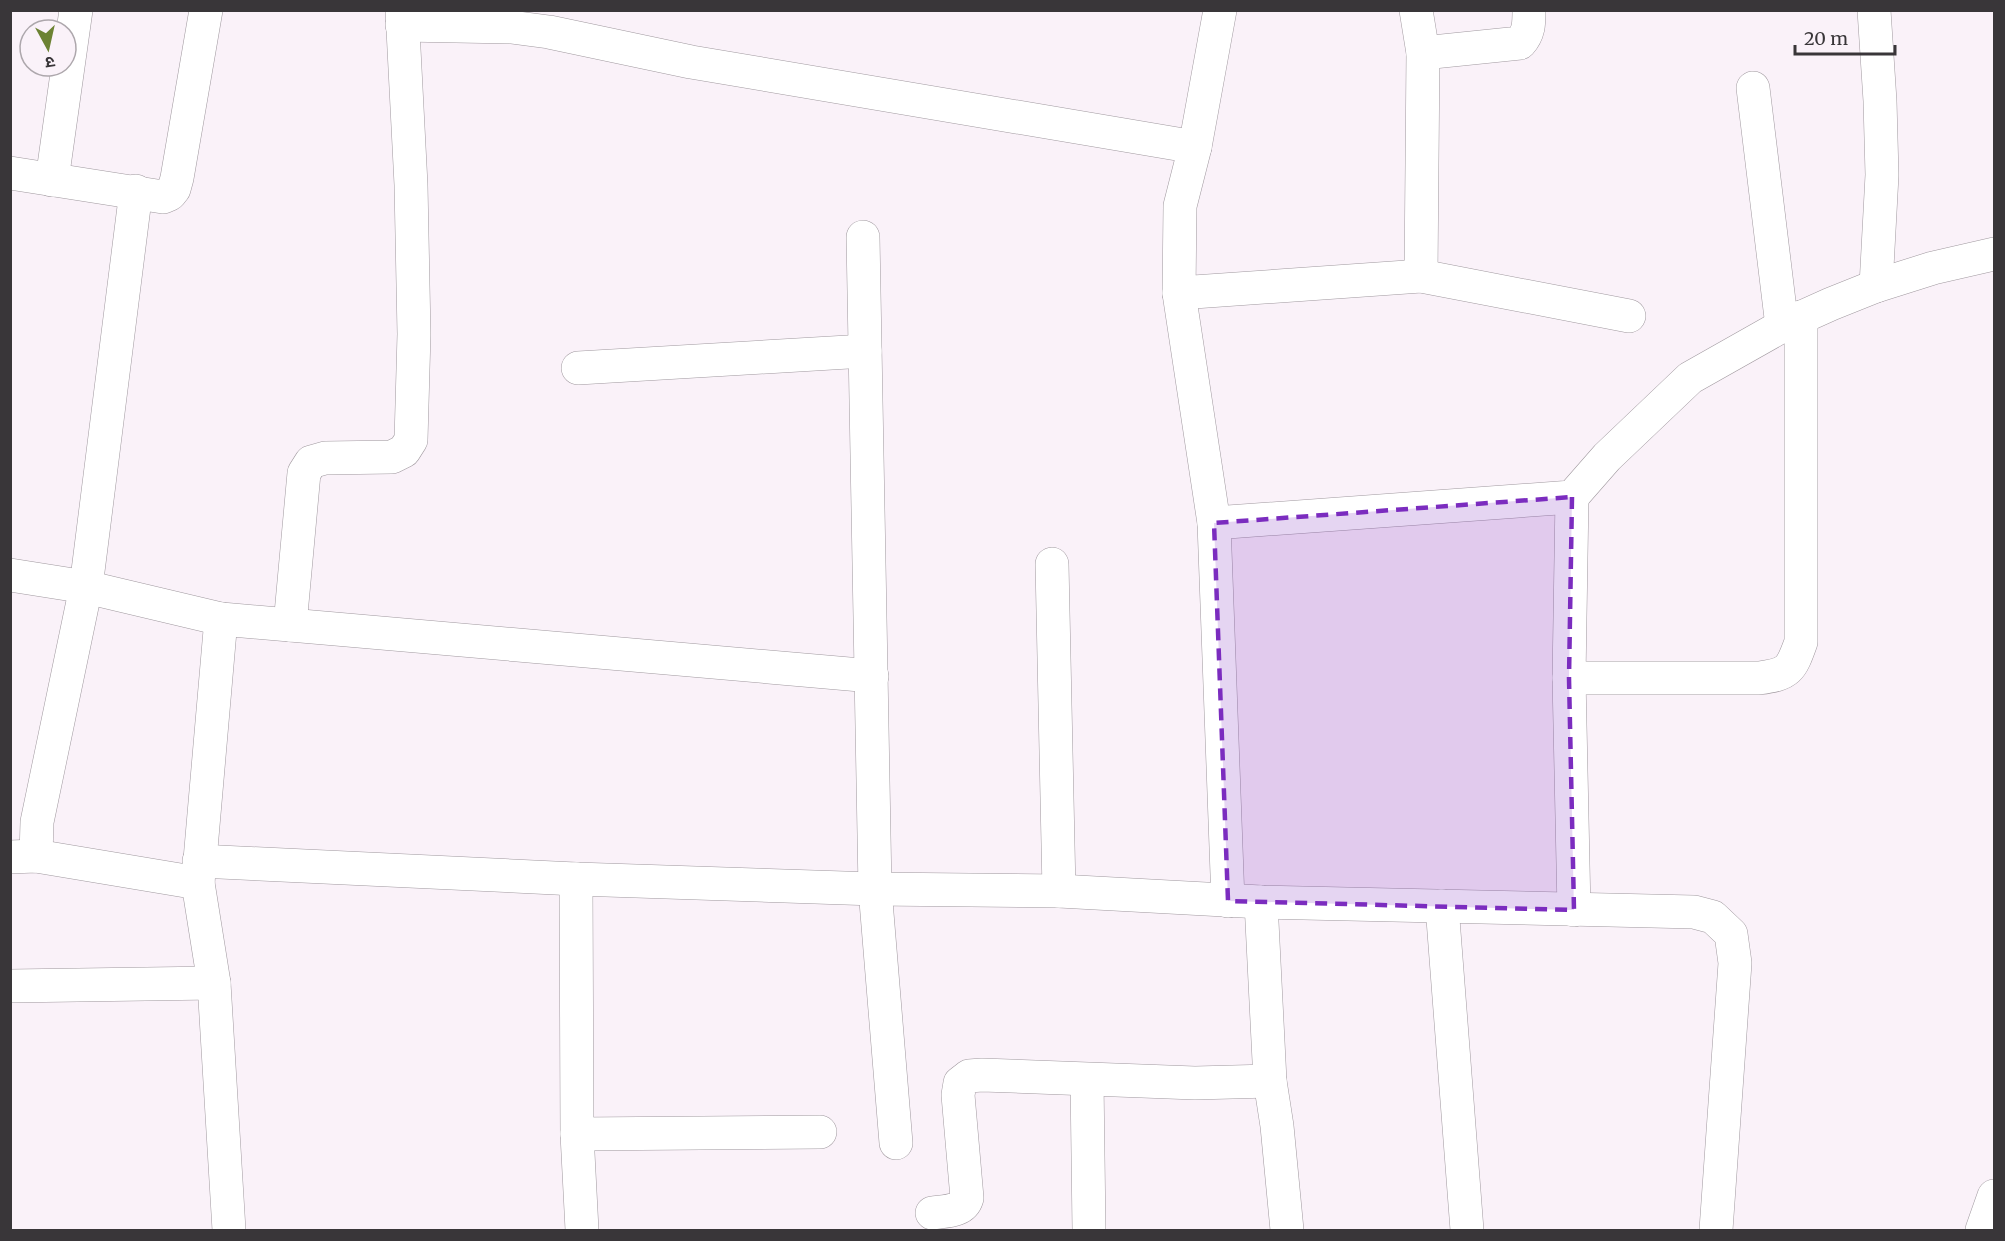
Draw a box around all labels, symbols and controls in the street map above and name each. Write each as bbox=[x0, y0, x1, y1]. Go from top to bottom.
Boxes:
north arrow bbox=[18, 18, 78, 78]
scale bar bbox=[1795, 18, 1896, 56]
text: 20 m bbox=[1804, 27, 1848, 50]
text: उ bbox=[43, 52, 56, 73]

